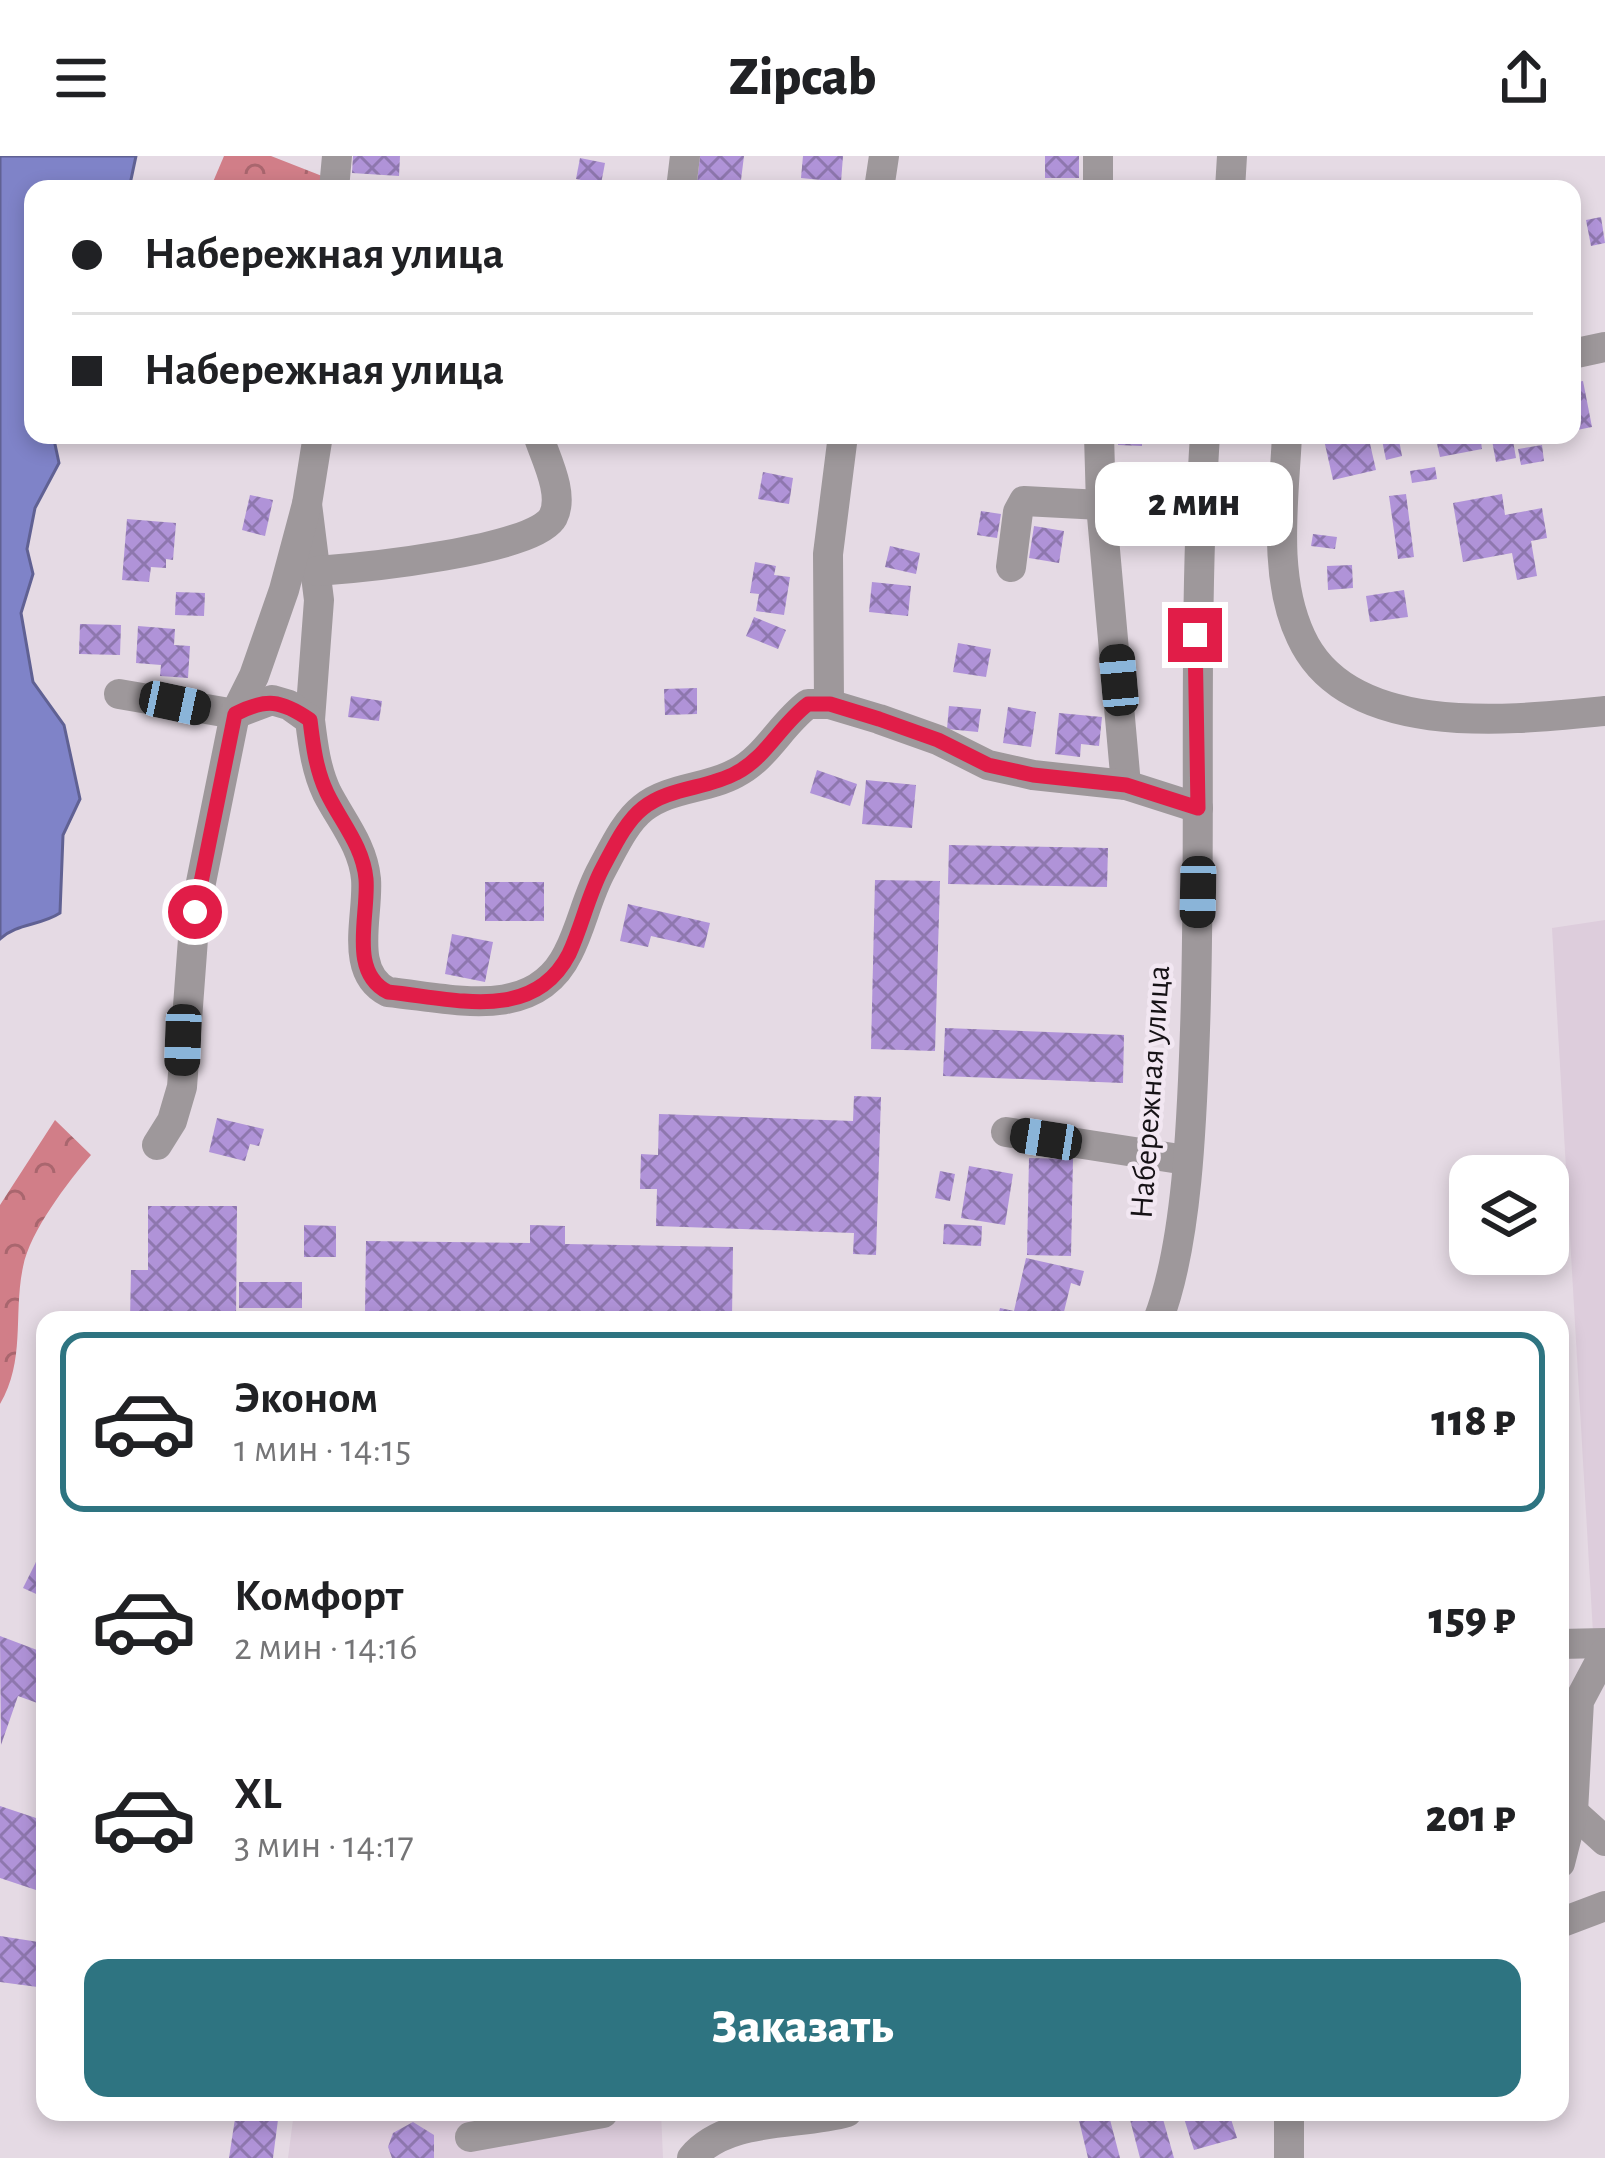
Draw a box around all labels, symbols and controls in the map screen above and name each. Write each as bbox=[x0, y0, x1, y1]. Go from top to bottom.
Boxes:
icon: menu bbox=[48, 45, 114, 111]
icon: share bbox=[1491, 45, 1557, 111]
text: Zipcab bbox=[729, 51, 876, 105]
text: Набережная улица bbox=[144, 232, 504, 277]
text: Набережная улица bbox=[144, 348, 504, 393]
callout: 2 мин bbox=[1096, 461, 1294, 545]
text: 2 мин bbox=[1148, 484, 1240, 523]
route end bbox=[1168, 608, 1222, 662]
car bbox=[1098, 643, 1140, 717]
car bbox=[136, 678, 214, 728]
car bbox=[1179, 856, 1217, 928]
route start bbox=[168, 885, 222, 939]
street label: Набережная улица bbox=[1126, 964, 1176, 1220]
car bbox=[164, 1003, 202, 1077]
car bbox=[1008, 1116, 1084, 1162]
map controls bbox=[1449, 1155, 1569, 1275]
button: layers bbox=[1449, 1155, 1569, 1275]
icon: car bbox=[90, 1368, 198, 1476]
text: Эконом bbox=[234, 1376, 378, 1421]
text: 118 ₽ bbox=[1431, 1399, 1515, 1444]
text: 1 мин · 14:15 bbox=[234, 1430, 411, 1469]
icon: car bbox=[90, 1566, 198, 1674]
text: Комфорт bbox=[234, 1574, 403, 1619]
text: 159 ₽ bbox=[1429, 1597, 1515, 1642]
text: 2 мин · 14:16 bbox=[234, 1628, 418, 1667]
icon: car bbox=[90, 1764, 198, 1872]
text: XL bbox=[234, 1772, 282, 1817]
text: 201 ₽ bbox=[1425, 1795, 1515, 1840]
text: 3 мин · 14:17 bbox=[234, 1826, 414, 1865]
button: Заказать bbox=[84, 1959, 1521, 2097]

